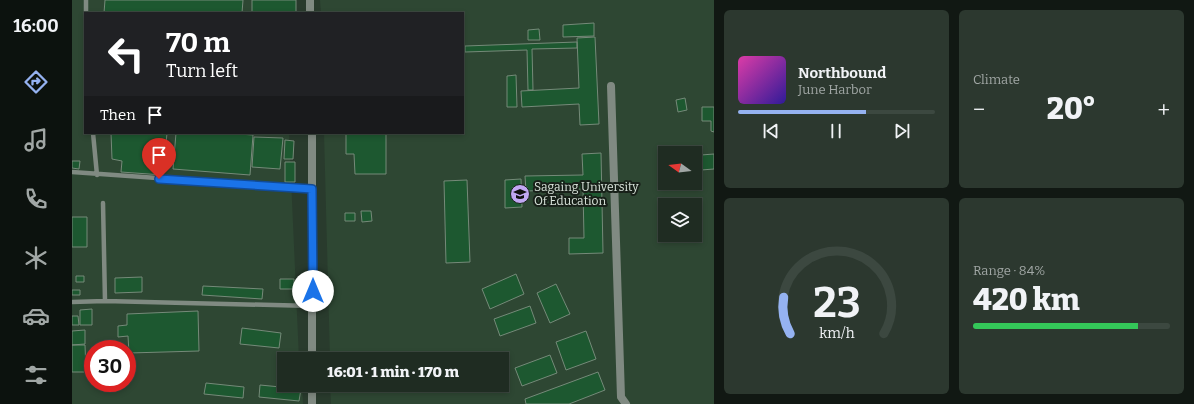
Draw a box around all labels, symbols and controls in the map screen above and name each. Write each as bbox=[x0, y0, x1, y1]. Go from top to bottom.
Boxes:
text: 16:00 bbox=[13, 15, 59, 37]
text: 70 m bbox=[166, 26, 230, 59]
icon: left bbox=[100, 28, 152, 80]
text: Turn left bbox=[166, 60, 238, 82]
text: Northbound bbox=[798, 64, 886, 82]
icon: directions bbox=[22, 68, 50, 96]
text: Climate bbox=[973, 72, 1020, 87]
text: June Harbor bbox=[798, 82, 872, 97]
text: 20° bbox=[1047, 91, 1096, 127]
text: − bbox=[973, 96, 985, 123]
text: + bbox=[1157, 96, 1170, 123]
icon: arrive bbox=[144, 104, 166, 126]
text: Then bbox=[100, 106, 136, 124]
icon: previous bbox=[760, 120, 782, 142]
icon: pause bbox=[825, 120, 847, 142]
icon: next bbox=[891, 120, 913, 142]
icon: music bbox=[22, 126, 50, 154]
pin bbox=[142, 138, 176, 179]
icon: arrive bbox=[148, 144, 170, 166]
north arrow bbox=[658, 146, 702, 190]
map controls bbox=[658, 146, 702, 242]
place label: Sagaing University Of Education bbox=[534, 180, 639, 208]
school or university icon: Sagaing University Of Education bbox=[509, 183, 531, 205]
icon: phone bbox=[22, 185, 50, 213]
button: layers bbox=[658, 198, 702, 242]
icon: climate bbox=[22, 244, 50, 272]
text: Range · 84% bbox=[973, 263, 1045, 278]
position arrow bbox=[292, 270, 334, 312]
text: 23 bbox=[813, 278, 860, 328]
text: 420 km bbox=[973, 282, 1079, 318]
icon: car bbox=[22, 302, 50, 330]
text: km/h bbox=[819, 325, 854, 342]
speed limit sign: 30 bbox=[84, 340, 136, 392]
icon: filters bbox=[22, 361, 50, 389]
text: 16:01 · 1 min · 170 m bbox=[327, 363, 459, 381]

